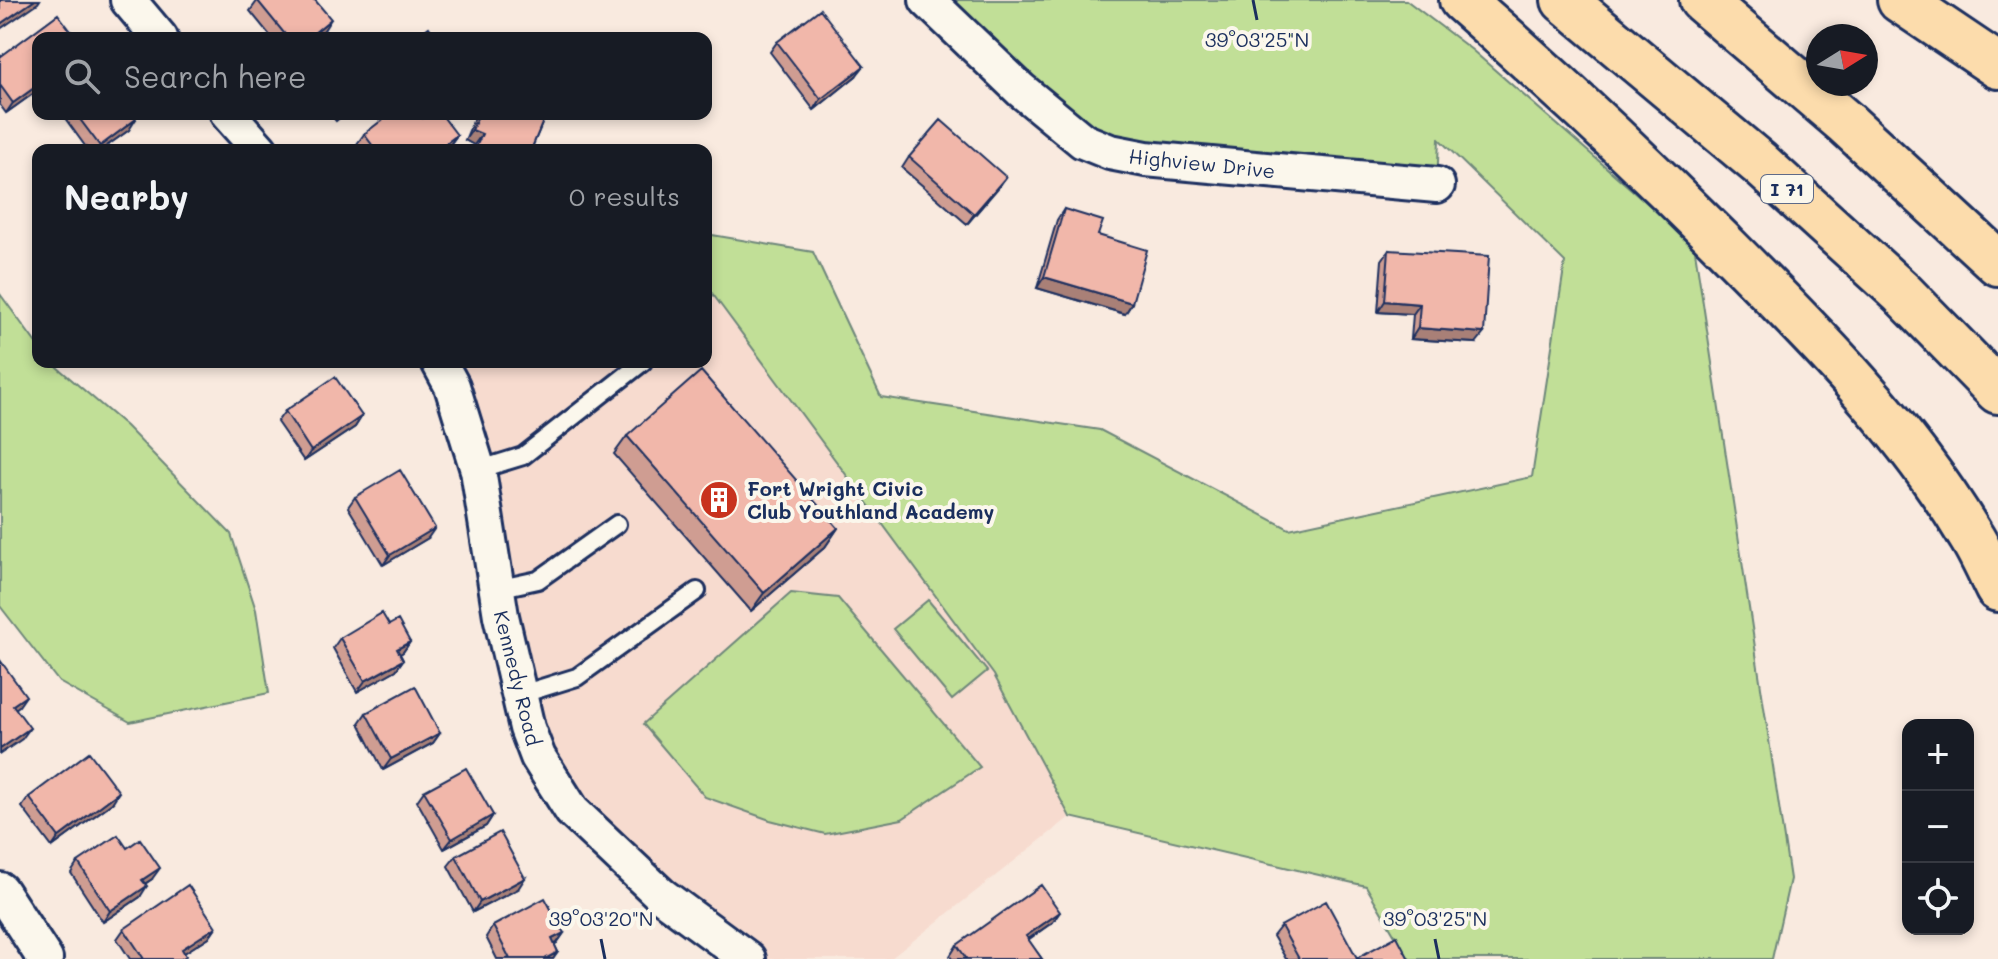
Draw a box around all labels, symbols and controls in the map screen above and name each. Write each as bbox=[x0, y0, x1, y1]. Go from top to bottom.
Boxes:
north arrow bbox=[1806, 24, 1878, 96]
text: 39°03'25"N bbox=[1205, 26, 1309, 52]
search box bbox=[32, 32, 712, 120]
icon: search bbox=[60, 54, 104, 98]
text: Search here bbox=[124, 56, 307, 96]
street label: Highview Drive bbox=[1127, 142, 1277, 184]
text: Nearby bbox=[64, 174, 189, 219]
road number: I 71 bbox=[1761, 175, 1813, 203]
text: 0 results bbox=[569, 179, 680, 213]
place label: Fort Wright Civic Club Youthland Academy bbox=[747, 475, 994, 524]
building icon: Fort Wright Civic Club Youthland Academy bbox=[698, 479, 740, 521]
street label: Kennedy Road bbox=[489, 608, 547, 748]
map controls bbox=[1902, 719, 1974, 935]
button: + bbox=[1902, 719, 1974, 791]
button: − bbox=[1902, 791, 1974, 863]
button: locate bbox=[1902, 863, 1974, 935]
text: 39°03'20"N bbox=[548, 905, 654, 931]
text: 39°03'25"N bbox=[1383, 905, 1487, 931]

